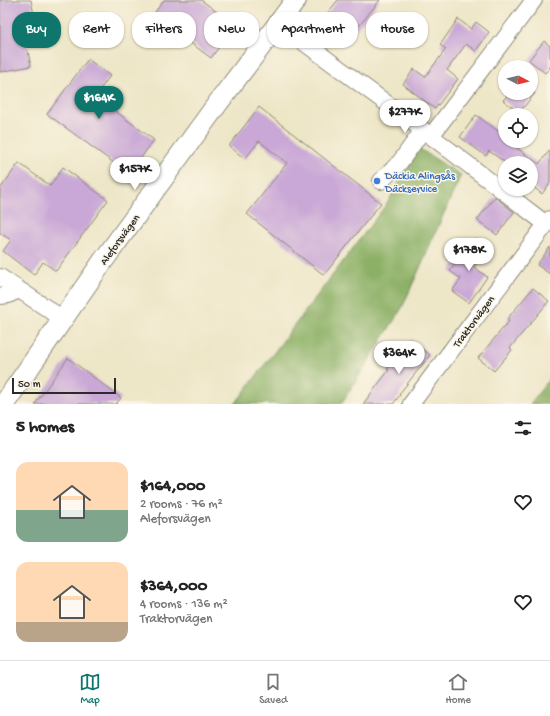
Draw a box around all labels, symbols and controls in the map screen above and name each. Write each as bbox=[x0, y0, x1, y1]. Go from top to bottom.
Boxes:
chip: Buy bbox=[12, 12, 61, 48]
chip: Rent bbox=[69, 12, 124, 48]
chip: Filters bbox=[132, 12, 196, 48]
chip: New bbox=[204, 12, 259, 48]
chip: Apartment bbox=[267, 12, 358, 48]
chip: House bbox=[366, 12, 428, 48]
north arrow bbox=[498, 60, 538, 100]
map controls bbox=[498, 60, 538, 196]
pin: $164K bbox=[71, 86, 127, 120]
text: $164K bbox=[84, 91, 115, 106]
pin: $277K bbox=[377, 100, 433, 134]
text: $277K bbox=[389, 105, 421, 120]
button: locate bbox=[498, 108, 538, 148]
button: layers bbox=[498, 156, 538, 196]
pin: $157K bbox=[107, 157, 163, 191]
text: $157K bbox=[119, 162, 151, 177]
place label: Däckia Alingsås Däckservice bbox=[384, 170, 456, 196]
marker: Däckia Alingsås Däckservice bbox=[372, 176, 382, 186]
street label: Aleforsvägen bbox=[97, 211, 143, 268]
pin: $178K bbox=[441, 238, 497, 272]
text: $178K bbox=[453, 243, 485, 258]
street label: Traktorvägen bbox=[451, 293, 498, 351]
pin: $364K bbox=[371, 341, 427, 375]
text: $364K bbox=[383, 346, 415, 361]
scale bar bbox=[12, 376, 116, 395]
text: 50 m bbox=[18, 379, 40, 391]
icon: filters bbox=[512, 417, 534, 439]
text: 5 homes bbox=[16, 418, 74, 438]
text: $164,000 bbox=[140, 477, 205, 497]
icon: home bbox=[48, 478, 96, 526]
icon: heart bbox=[512, 491, 534, 513]
text: 2 rooms · 76 m² bbox=[140, 497, 223, 512]
text: Aleforsvägen bbox=[140, 512, 211, 527]
text: $364,000 bbox=[140, 577, 207, 597]
icon: home bbox=[48, 578, 96, 626]
icon: heart bbox=[512, 591, 534, 613]
text: 4 rooms · 136 m² bbox=[140, 597, 228, 612]
text: Traktorvägen bbox=[140, 612, 213, 627]
tab: Map bbox=[79, 671, 101, 707]
tab: Saved bbox=[259, 671, 287, 707]
tab: Home bbox=[445, 671, 471, 707]

